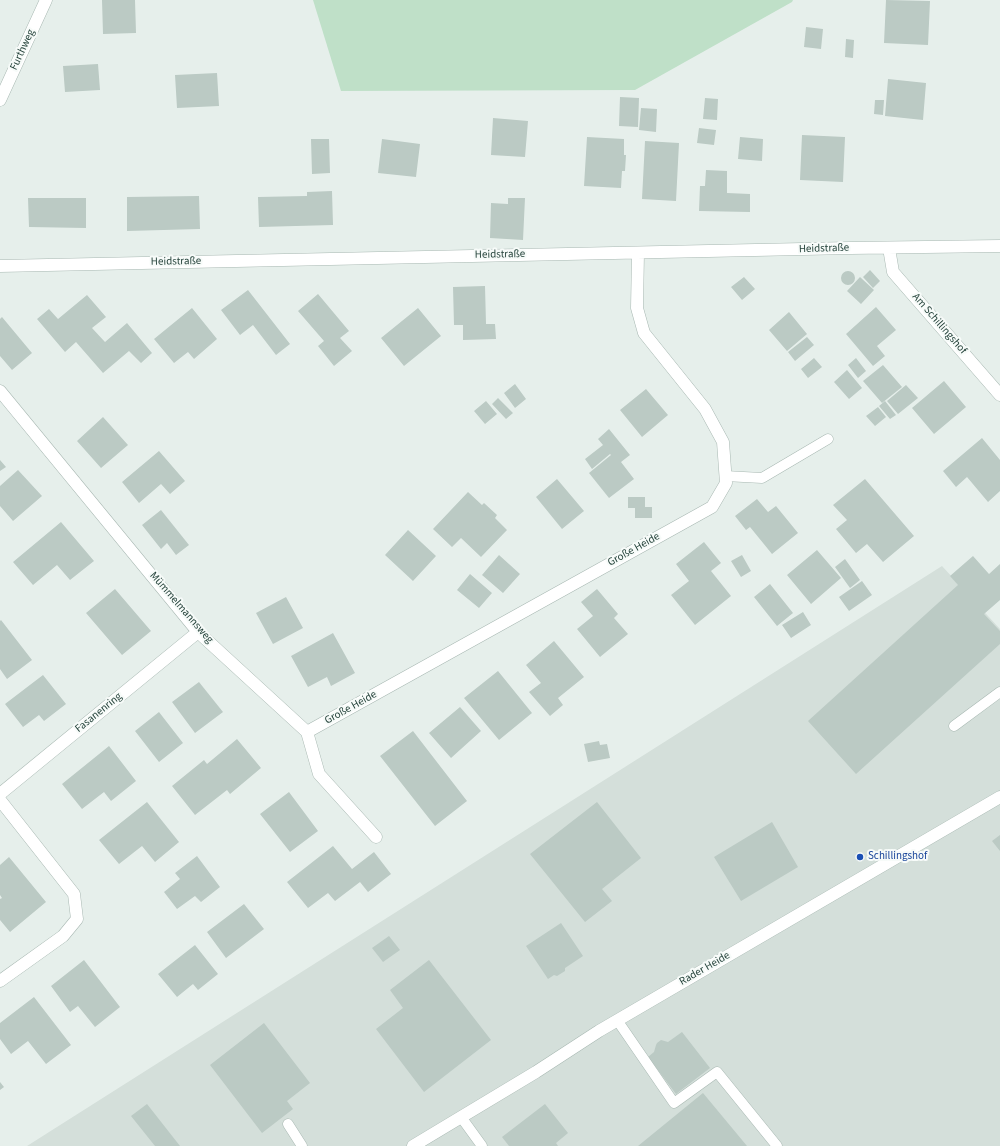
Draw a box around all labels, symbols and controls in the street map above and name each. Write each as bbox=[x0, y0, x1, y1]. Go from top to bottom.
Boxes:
street label: Furthweg bbox=[8, 27, 38, 73]
street label: Heidstraße bbox=[799, 242, 849, 256]
street label: Heidstraße bbox=[475, 248, 525, 262]
street label: Heidstraße bbox=[151, 255, 201, 269]
street label: Am Schillingshof bbox=[909, 291, 969, 357]
street label: Große Heide bbox=[606, 530, 662, 570]
street label: Mümmelmannsweg bbox=[146, 570, 216, 646]
street label: Große Heide bbox=[323, 688, 379, 728]
street label: Fasanenring bbox=[73, 690, 125, 736]
place label: Schillingshof bbox=[868, 850, 927, 864]
marker: Schillingshof bbox=[855, 852, 865, 862]
street label: Rader Heide bbox=[677, 949, 733, 989]

